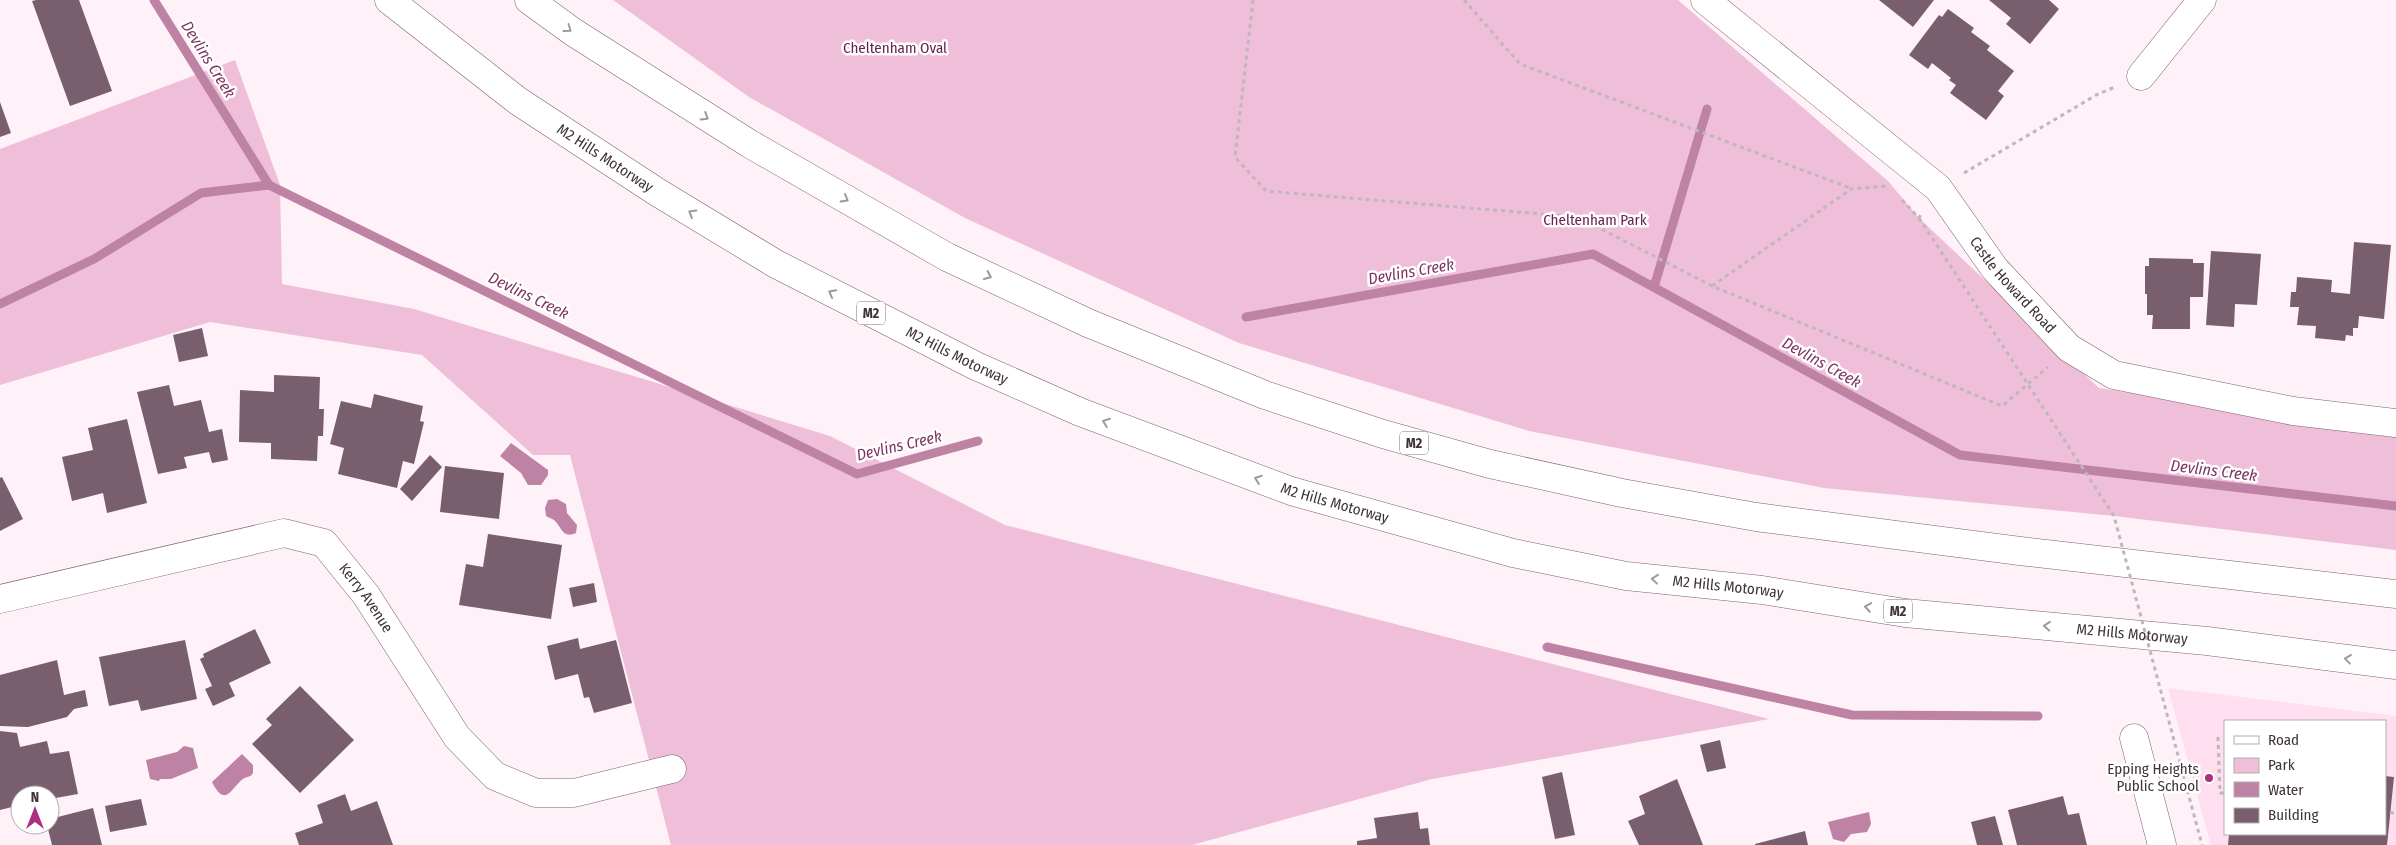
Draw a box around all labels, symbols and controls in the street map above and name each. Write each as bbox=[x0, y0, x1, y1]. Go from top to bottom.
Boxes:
water label: Devlins Creek bbox=[177, 17, 240, 101]
one-way arrow bbox=[562, 23, 572, 32]
park label: Cheltenham Oval bbox=[843, 39, 947, 57]
one-way arrow bbox=[699, 110, 708, 120]
street label: M2 Hills Motorway bbox=[554, 120, 657, 196]
one-way arrow bbox=[840, 193, 849, 203]
one-way arrow bbox=[688, 209, 697, 219]
park label: Cheltenham Park bbox=[1543, 211, 1647, 229]
street label: Castle Howard Road bbox=[1966, 233, 2059, 337]
water label: Devlins Creek bbox=[1367, 255, 1456, 288]
water label: Devlins Creek bbox=[486, 268, 572, 323]
one-way arrow bbox=[983, 270, 992, 281]
one-way arrow bbox=[829, 290, 838, 300]
road number: M2 bbox=[857, 302, 885, 324]
street label: M2 Hills Motorway bbox=[903, 323, 1011, 388]
water label: Devlins Creek bbox=[1779, 333, 1864, 392]
one-way arrow bbox=[1102, 418, 1111, 428]
water label: Devlins Creek bbox=[855, 426, 944, 465]
road number: M2 bbox=[1400, 432, 1428, 454]
water label: Devlins Creek bbox=[2170, 456, 2258, 485]
one-way arrow bbox=[1254, 475, 1263, 485]
street label: M2 Hills Motorway bbox=[1278, 479, 1391, 527]
street label: Kerry Avenue bbox=[335, 560, 397, 636]
street label: M2 Hills Motorway bbox=[1672, 572, 1785, 602]
one-way arrow bbox=[1651, 574, 1659, 585]
road number: M2 bbox=[1884, 600, 1912, 622]
one-way arrow bbox=[1864, 602, 1872, 612]
street label: M2 Hills Motorway bbox=[2076, 620, 2189, 648]
one-way arrow bbox=[2043, 621, 2051, 632]
one-way arrow bbox=[2343, 654, 2351, 665]
legend bbox=[2224, 720, 2386, 835]
text: Road bbox=[2268, 731, 2299, 749]
text: Park bbox=[2268, 756, 2295, 774]
place label: Epping Heights Public School bbox=[2107, 760, 2199, 795]
marker: Epping Heights Public School bbox=[2203, 772, 2215, 784]
text: Water bbox=[2268, 781, 2304, 799]
north arrow bbox=[10, 785, 60, 835]
text: N bbox=[31, 789, 39, 806]
text: Building bbox=[2268, 806, 2319, 824]

